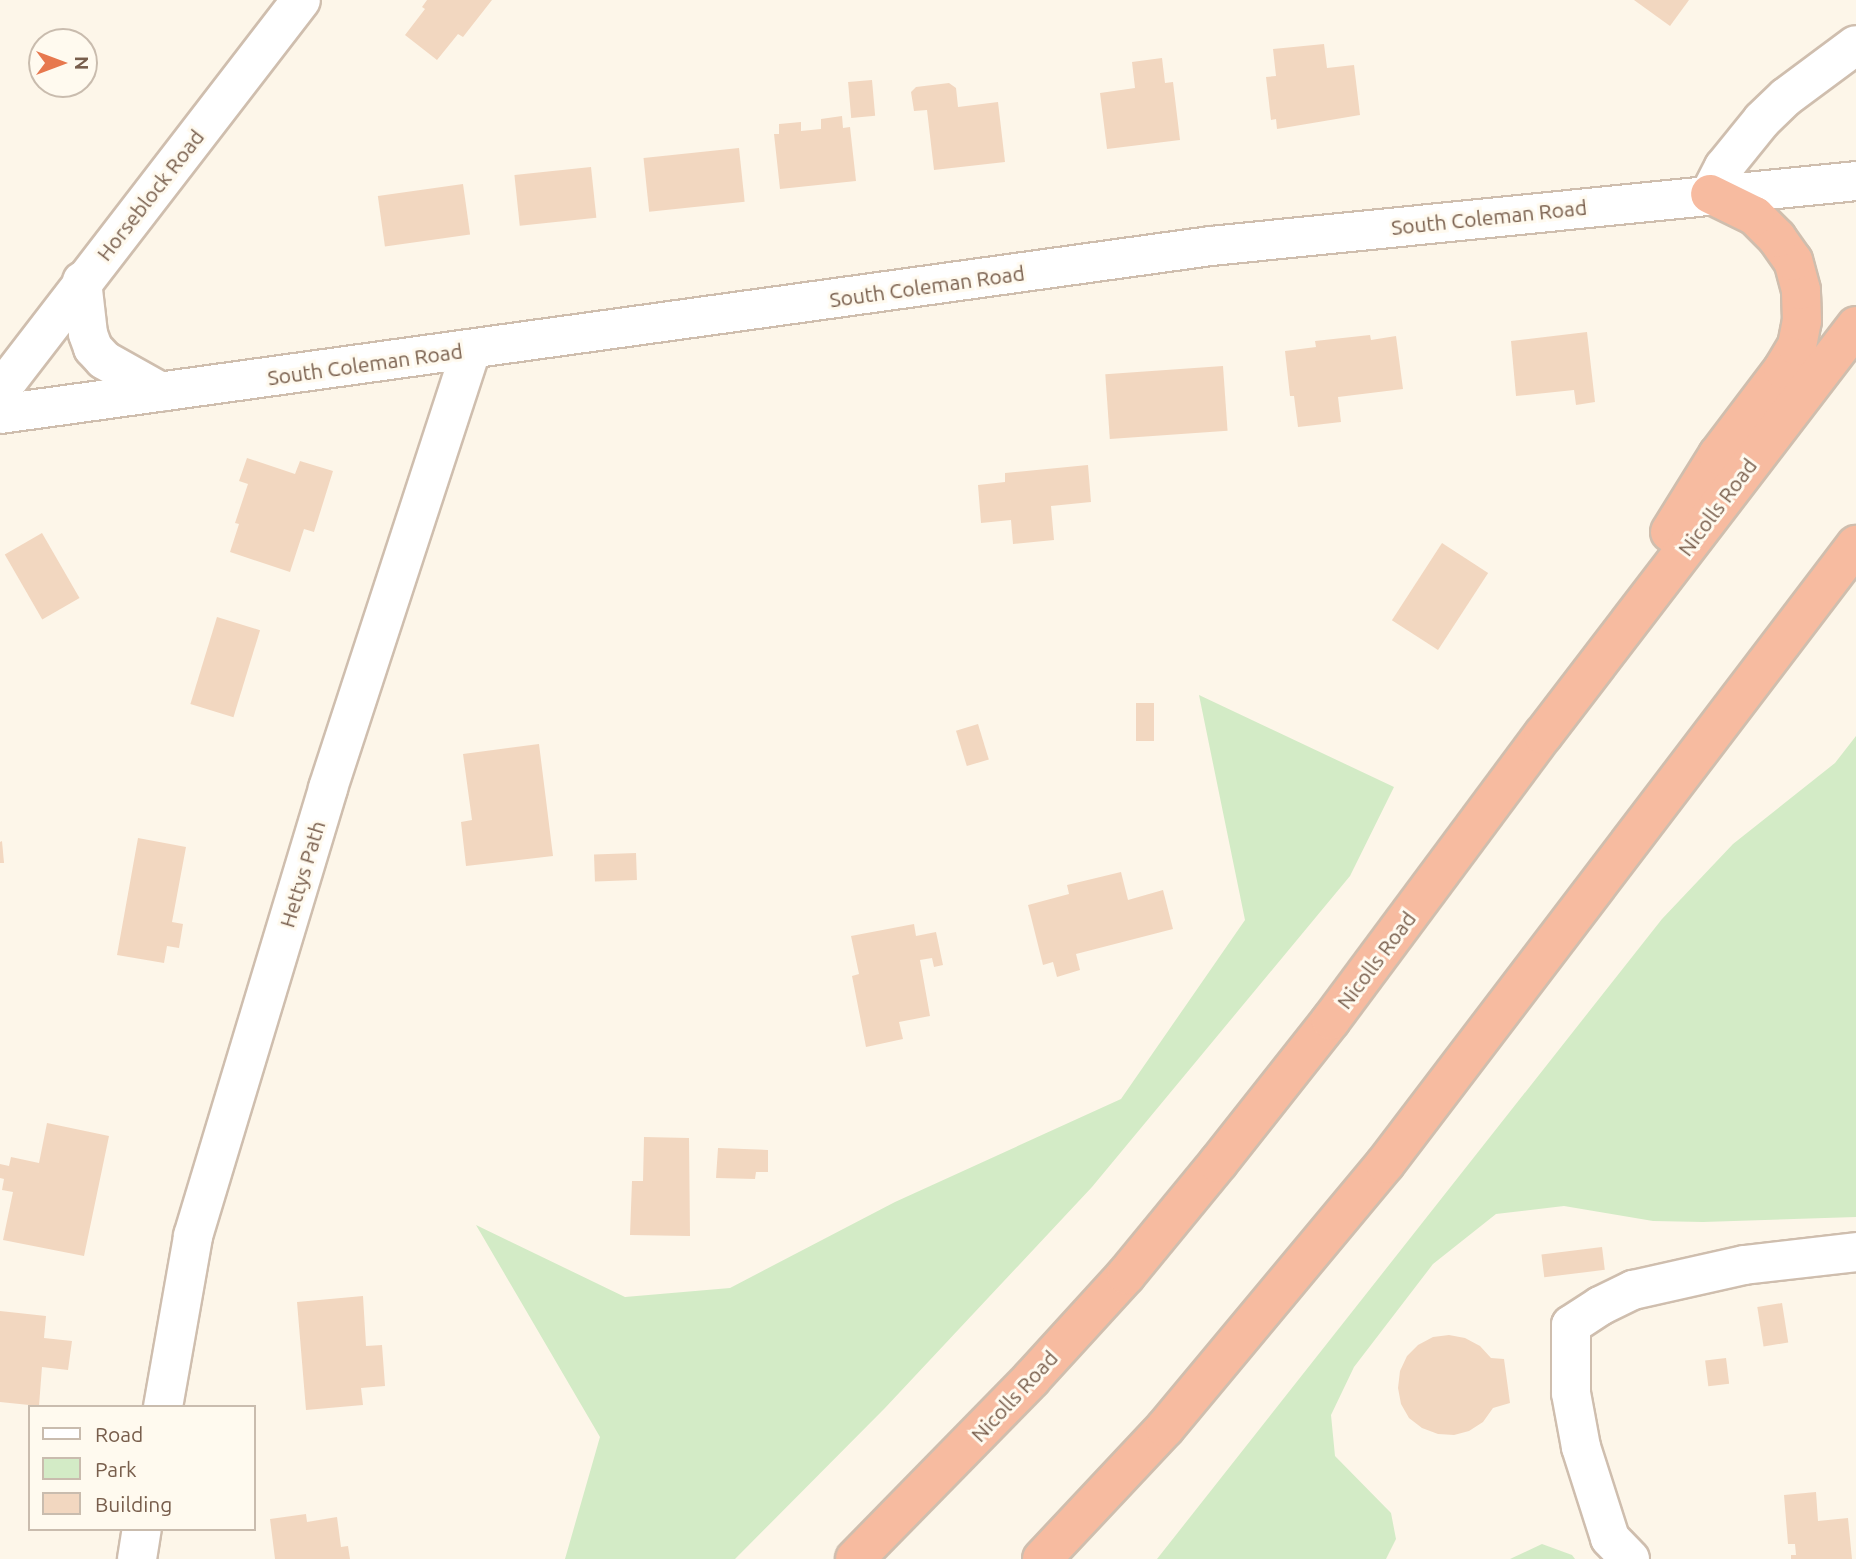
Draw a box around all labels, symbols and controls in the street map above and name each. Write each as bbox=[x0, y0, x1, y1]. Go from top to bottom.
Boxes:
north arrow bbox=[28, 28, 98, 98]
text: N bbox=[71, 56, 93, 70]
street label: Horseblock Road bbox=[91, 125, 209, 265]
street label: South Coleman Road bbox=[1390, 194, 1588, 240]
street label: South Coleman Road bbox=[828, 260, 1026, 312]
street label: South Coleman Road bbox=[266, 338, 464, 390]
street label: Nicolls Road bbox=[1672, 453, 1762, 561]
street label: Hettys Path bbox=[274, 818, 330, 930]
street label: Nicolls Road bbox=[1331, 906, 1421, 1014]
street label: Nicolls Road bbox=[965, 1345, 1063, 1447]
legend bbox=[28, 1405, 256, 1531]
text: Road bbox=[95, 1422, 143, 1446]
text: Park bbox=[95, 1457, 137, 1481]
text: Building bbox=[95, 1492, 172, 1516]

